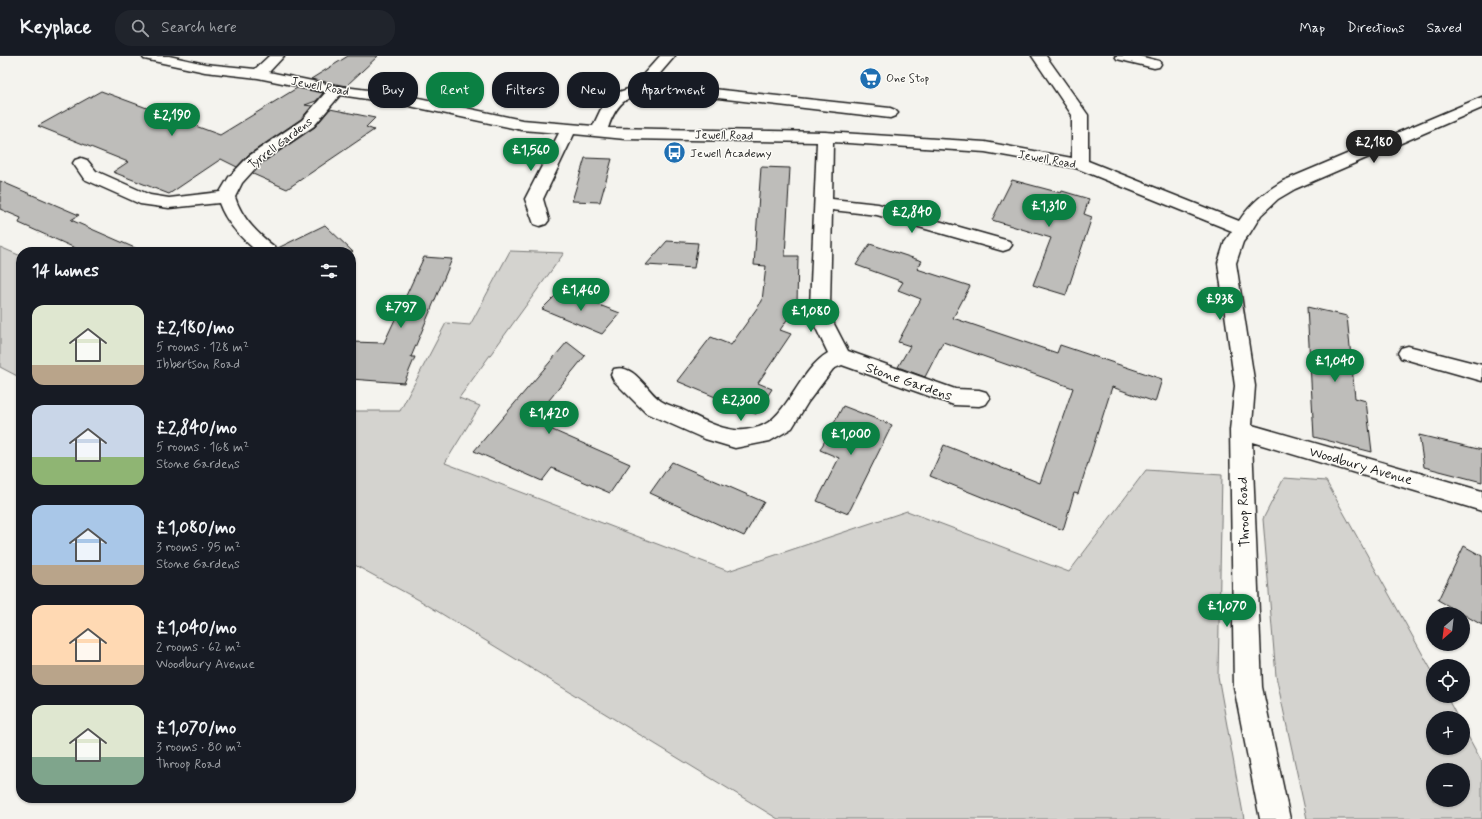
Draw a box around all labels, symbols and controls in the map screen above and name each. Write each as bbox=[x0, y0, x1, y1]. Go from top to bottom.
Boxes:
search box bbox=[115, 10, 395, 46]
text: Keyplace bbox=[20, 15, 91, 40]
icon: search bbox=[129, 17, 151, 39]
text: Search here bbox=[161, 18, 237, 38]
text: Map bbox=[1299, 19, 1325, 37]
text: Directions bbox=[1347, 19, 1405, 37]
text: Saved bbox=[1427, 19, 1462, 37]
supermarket icon: One Stop bbox=[857, 65, 883, 91]
place label: One Stop bbox=[886, 71, 930, 87]
chip: Buy bbox=[368, 72, 418, 108]
chip: Rent bbox=[426, 72, 484, 108]
chip: Filters bbox=[492, 72, 559, 108]
chip: New bbox=[567, 72, 620, 108]
chip: Apartment bbox=[628, 72, 719, 108]
street label: Jewell Road bbox=[289, 74, 350, 100]
pin: £2,190 bbox=[139, 103, 205, 137]
text: £2,190 bbox=[153, 107, 191, 124]
street label: Tyrrell Gardens bbox=[245, 114, 316, 173]
street label: Jewell Road bbox=[694, 127, 753, 145]
pin: £2,180 bbox=[1341, 130, 1407, 164]
text: £2,180 bbox=[1355, 134, 1393, 151]
pin: £1,560 bbox=[498, 138, 564, 172]
bus stop icon: Jewell Academy bbox=[662, 140, 688, 166]
text: £1,560 bbox=[512, 142, 550, 159]
place label: Jewell Academy bbox=[690, 146, 772, 162]
street label: Jewell Road bbox=[1017, 147, 1077, 173]
pin: £1,310 bbox=[1016, 194, 1082, 228]
text: £1,310 bbox=[1031, 198, 1067, 215]
pin: £2,840 bbox=[879, 200, 945, 234]
text: £2,840 bbox=[892, 204, 932, 221]
text: 14 homes bbox=[32, 260, 99, 282]
icon: filters bbox=[318, 260, 340, 282]
pin: £1,460 bbox=[548, 278, 614, 312]
text: £1,460 bbox=[561, 282, 601, 299]
pin: £938 bbox=[1196, 287, 1244, 321]
text: £938 bbox=[1206, 291, 1234, 308]
pin: £797 bbox=[377, 295, 425, 329]
text: £797 bbox=[385, 299, 417, 316]
pin: £1,080 bbox=[778, 299, 844, 333]
text: £1,080 bbox=[791, 303, 831, 320]
text: £2,180/mo bbox=[156, 317, 234, 339]
icon: home bbox=[64, 321, 112, 369]
text: 5 rooms · 128 m² bbox=[156, 339, 249, 356]
pin: £1,040 bbox=[1302, 349, 1368, 383]
text: £1,040 bbox=[1315, 353, 1355, 370]
text: Ibbertson Road bbox=[156, 356, 240, 373]
street label: Stone Gardens bbox=[863, 359, 954, 405]
pin: £2,300 bbox=[708, 388, 774, 422]
text: £2,300 bbox=[722, 392, 760, 409]
pin: £1,420 bbox=[516, 401, 582, 435]
text: £1,420 bbox=[529, 405, 569, 422]
text: £2,840/mo bbox=[156, 417, 237, 439]
icon: home bbox=[64, 421, 112, 469]
pin: £1,000 bbox=[818, 422, 884, 456]
text: £1,000 bbox=[831, 426, 871, 443]
text: 5 rooms · 168 m² bbox=[156, 439, 249, 456]
street label: Woodbury Avenue bbox=[1307, 443, 1415, 489]
text: Stone Gardens bbox=[156, 456, 240, 473]
street label: Throop Road bbox=[1234, 477, 1254, 547]
text: £1,080/mo bbox=[156, 517, 236, 539]
icon: home bbox=[64, 521, 112, 569]
text: 3 rooms · 95 m² bbox=[156, 539, 240, 556]
text: Stone Gardens bbox=[156, 556, 240, 573]
pin: £1,070 bbox=[1194, 594, 1260, 628]
text: £1,070 bbox=[1207, 598, 1247, 615]
north arrow bbox=[1426, 607, 1470, 651]
map controls bbox=[1426, 607, 1470, 807]
text: £1,040/mo bbox=[156, 617, 237, 639]
icon: home bbox=[64, 621, 112, 669]
text: 2 rooms · 62 m² bbox=[156, 639, 241, 656]
text: Woodbury Avenue bbox=[156, 656, 255, 673]
button: locate bbox=[1426, 659, 1470, 703]
button: + bbox=[1426, 711, 1470, 755]
text: £1,070/mo bbox=[156, 717, 236, 739]
icon: home bbox=[64, 721, 112, 769]
text: 3 rooms · 80 m² bbox=[156, 739, 242, 756]
text: Throop Road bbox=[156, 756, 221, 773]
button: − bbox=[1426, 763, 1470, 807]

